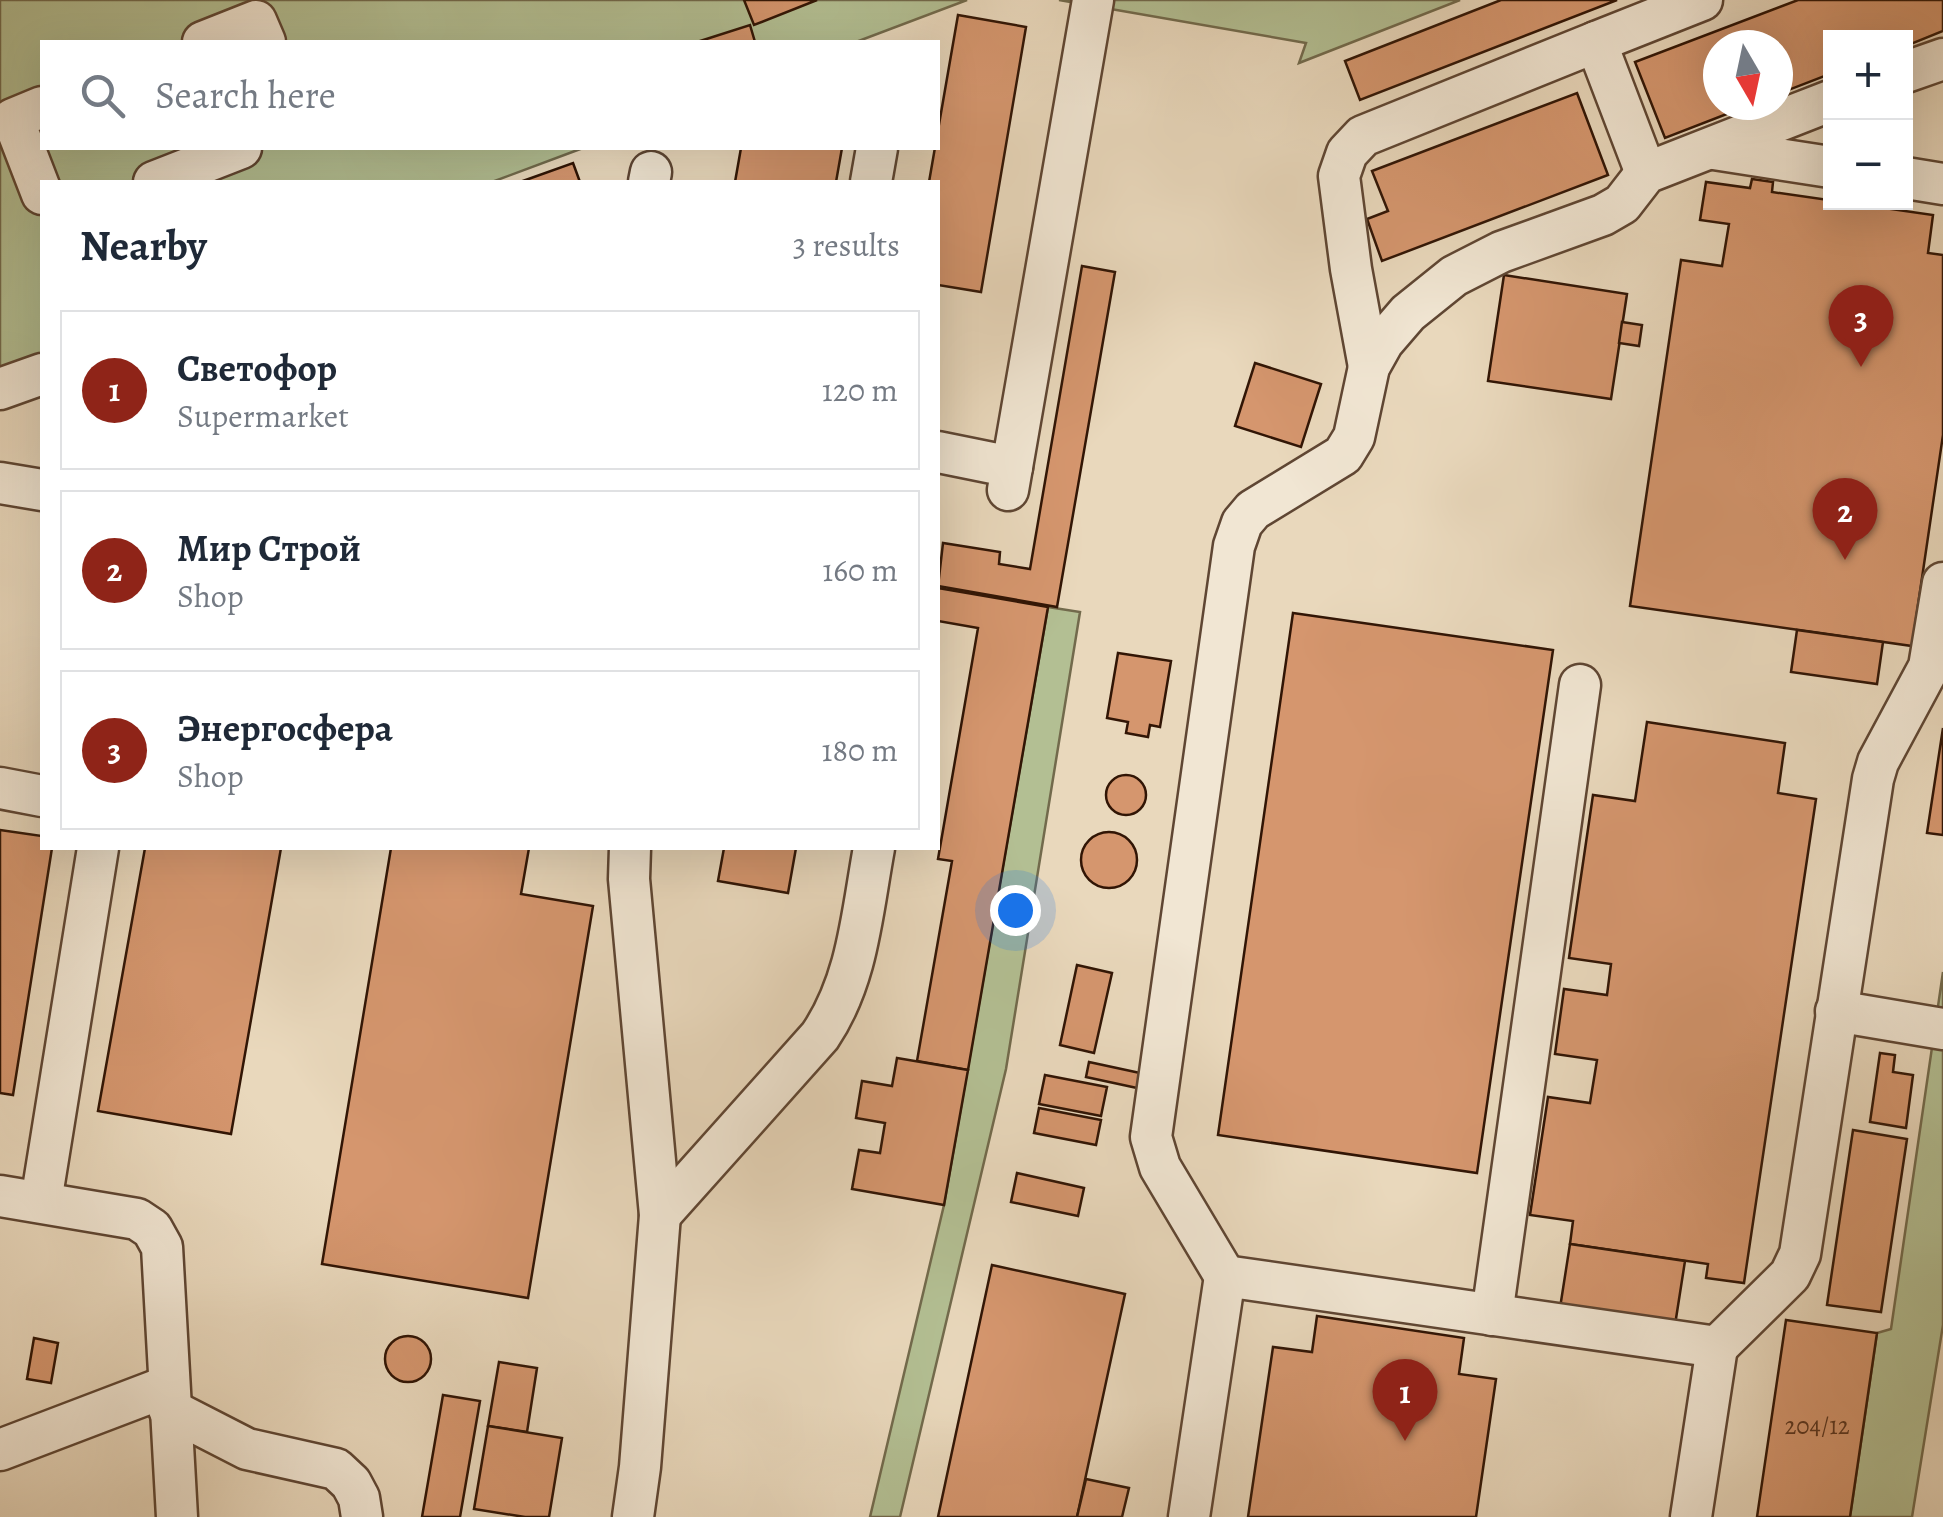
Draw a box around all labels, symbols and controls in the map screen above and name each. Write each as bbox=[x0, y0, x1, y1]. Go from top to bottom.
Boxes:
north arrow bbox=[1703, 30, 1793, 120]
map controls bbox=[1823, 30, 1913, 210]
button: + bbox=[1823, 30, 1913, 120]
search box bbox=[40, 40, 940, 150]
icon: search bbox=[75, 68, 130, 123]
text: Search here bbox=[155, 69, 336, 121]
button: − bbox=[1823, 120, 1913, 210]
text: Nearby bbox=[80, 217, 207, 274]
text: 3 results bbox=[793, 223, 900, 267]
pin: 3 bbox=[1828, 284, 1894, 367]
text: Светофор bbox=[177, 342, 337, 394]
text: 1 bbox=[109, 368, 120, 412]
text: 120 m bbox=[822, 368, 898, 412]
text: Supermarket bbox=[177, 394, 349, 438]
pin: 2 bbox=[1812, 478, 1878, 560]
text: Мир Строй bbox=[177, 522, 361, 574]
text: 2 bbox=[107, 548, 122, 592]
text: 160 m bbox=[822, 548, 898, 592]
text: Shop bbox=[177, 574, 244, 618]
text: Энергосфера bbox=[177, 702, 393, 754]
text: 3 bbox=[108, 728, 121, 772]
text: 180 m bbox=[822, 728, 898, 772]
text: Shop bbox=[177, 754, 244, 798]
your location bbox=[990, 885, 1041, 936]
pin: 1 bbox=[1372, 1358, 1438, 1441]
house number: 204/12 bbox=[1784, 1409, 1850, 1443]

